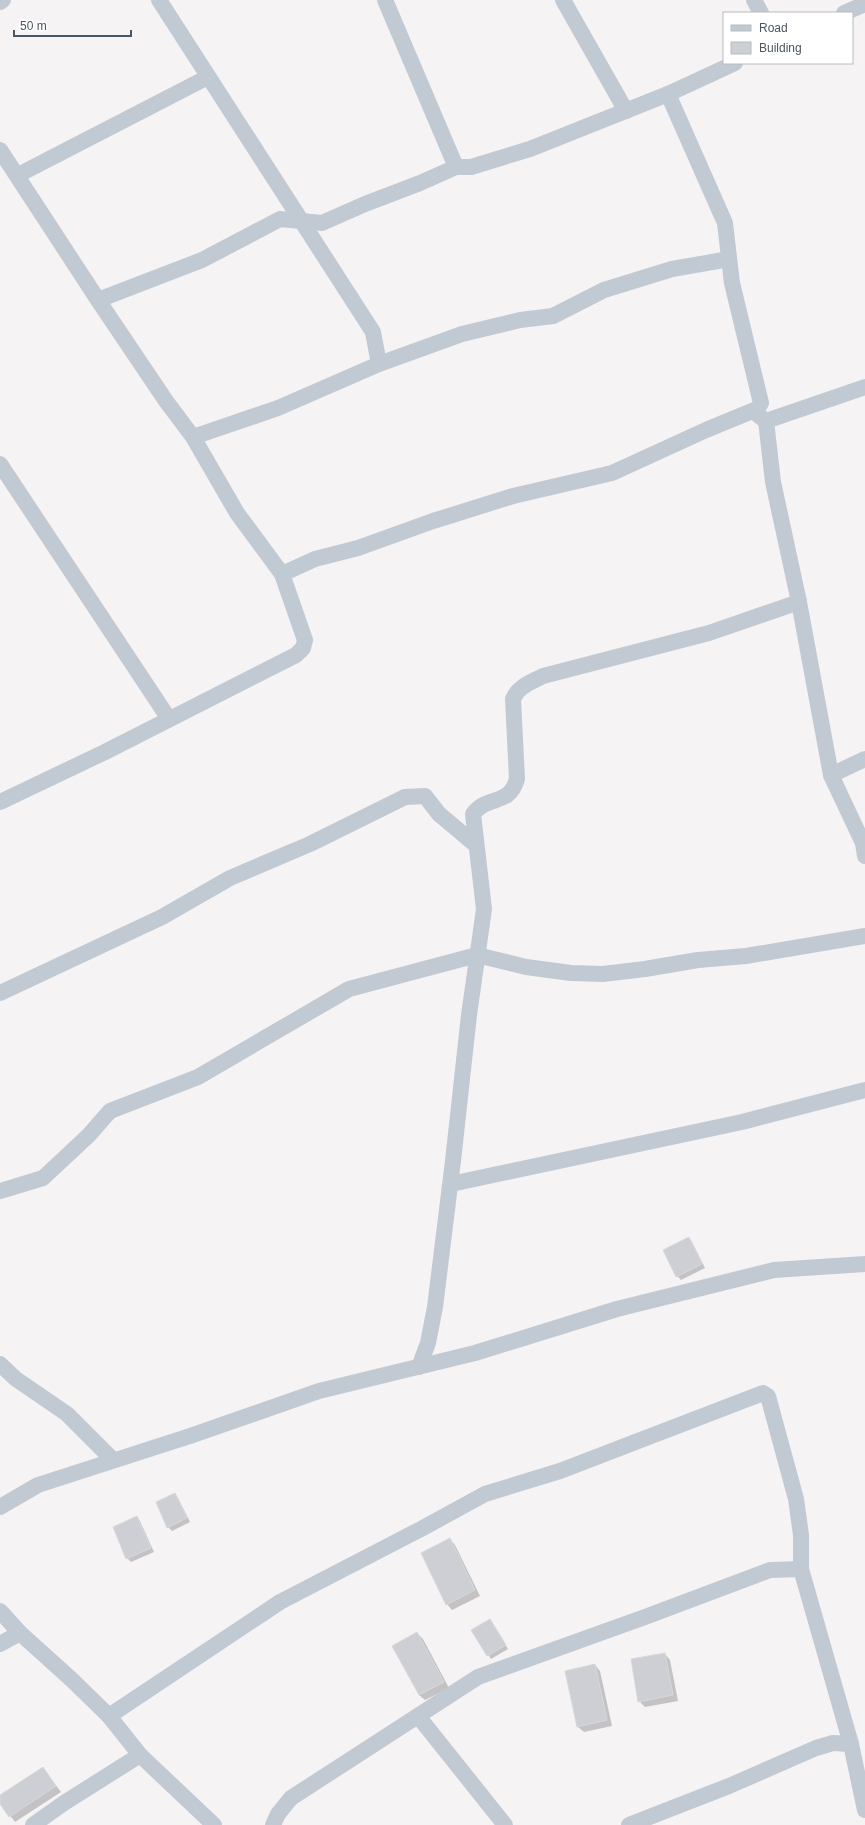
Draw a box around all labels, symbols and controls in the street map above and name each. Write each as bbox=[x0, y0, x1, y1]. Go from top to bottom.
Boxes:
scale bar bbox=[14, 12, 131, 38]
legend bbox=[723, 12, 853, 64]
text: 50 m bbox=[20, 19, 47, 33]
text: Road bbox=[759, 21, 788, 35]
text: Building bbox=[759, 41, 802, 55]

